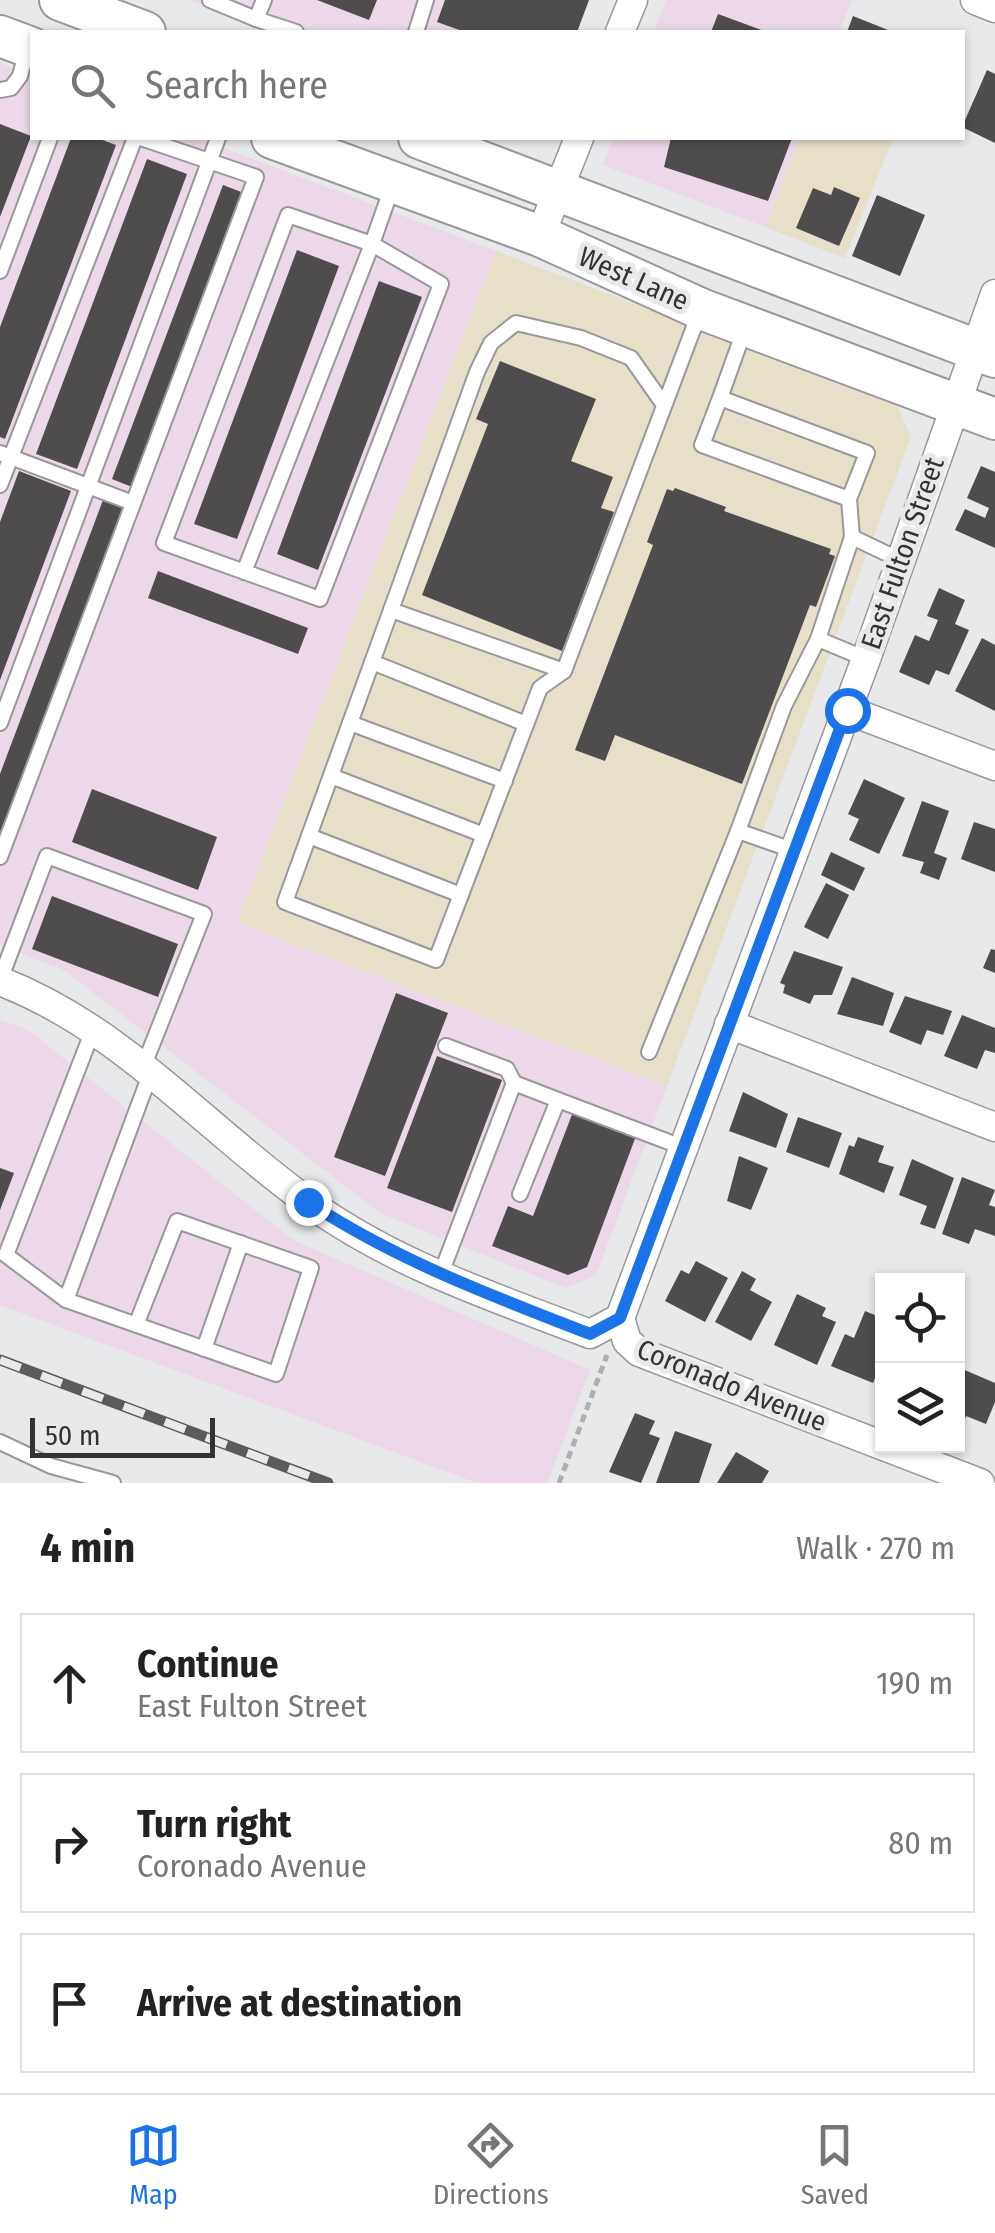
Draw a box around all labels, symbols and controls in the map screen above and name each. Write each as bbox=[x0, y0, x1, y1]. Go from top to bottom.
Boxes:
search box bbox=[30, 30, 965, 140]
icon: search bbox=[65, 58, 120, 113]
text: Search here bbox=[145, 62, 328, 108]
street label: West Lane bbox=[574, 240, 694, 317]
street label: East Fulton Street bbox=[854, 452, 951, 654]
route start bbox=[825, 688, 871, 734]
route end bbox=[286, 1180, 332, 1226]
map controls bbox=[875, 1273, 965, 1453]
button: locate bbox=[875, 1273, 965, 1363]
street label: Coronado Avenue bbox=[632, 1333, 831, 1438]
button: layers bbox=[875, 1363, 965, 1453]
scale bar bbox=[30, 1413, 215, 1458]
text: 50 m bbox=[45, 1419, 101, 1452]
text: 4 min bbox=[40, 1523, 135, 1573]
text: Walk · 270 m bbox=[796, 1529, 955, 1567]
text: Continue bbox=[137, 1641, 278, 1687]
icon: ahead bbox=[42, 1656, 97, 1711]
text: 190 m bbox=[876, 1664, 953, 1702]
text: East Fulton Street bbox=[137, 1687, 367, 1725]
text: Turn right bbox=[137, 1801, 291, 1847]
icon: right bbox=[42, 1816, 97, 1871]
text: 80 m bbox=[888, 1824, 953, 1862]
text: Coronado Avenue bbox=[137, 1847, 367, 1885]
icon: arrive bbox=[42, 1976, 97, 2031]
text: Arrive at destination bbox=[137, 1980, 462, 2026]
tab: Map bbox=[126, 2118, 181, 2211]
tab: Directions bbox=[433, 2118, 549, 2211]
tab: Saved bbox=[801, 2118, 869, 2211]

